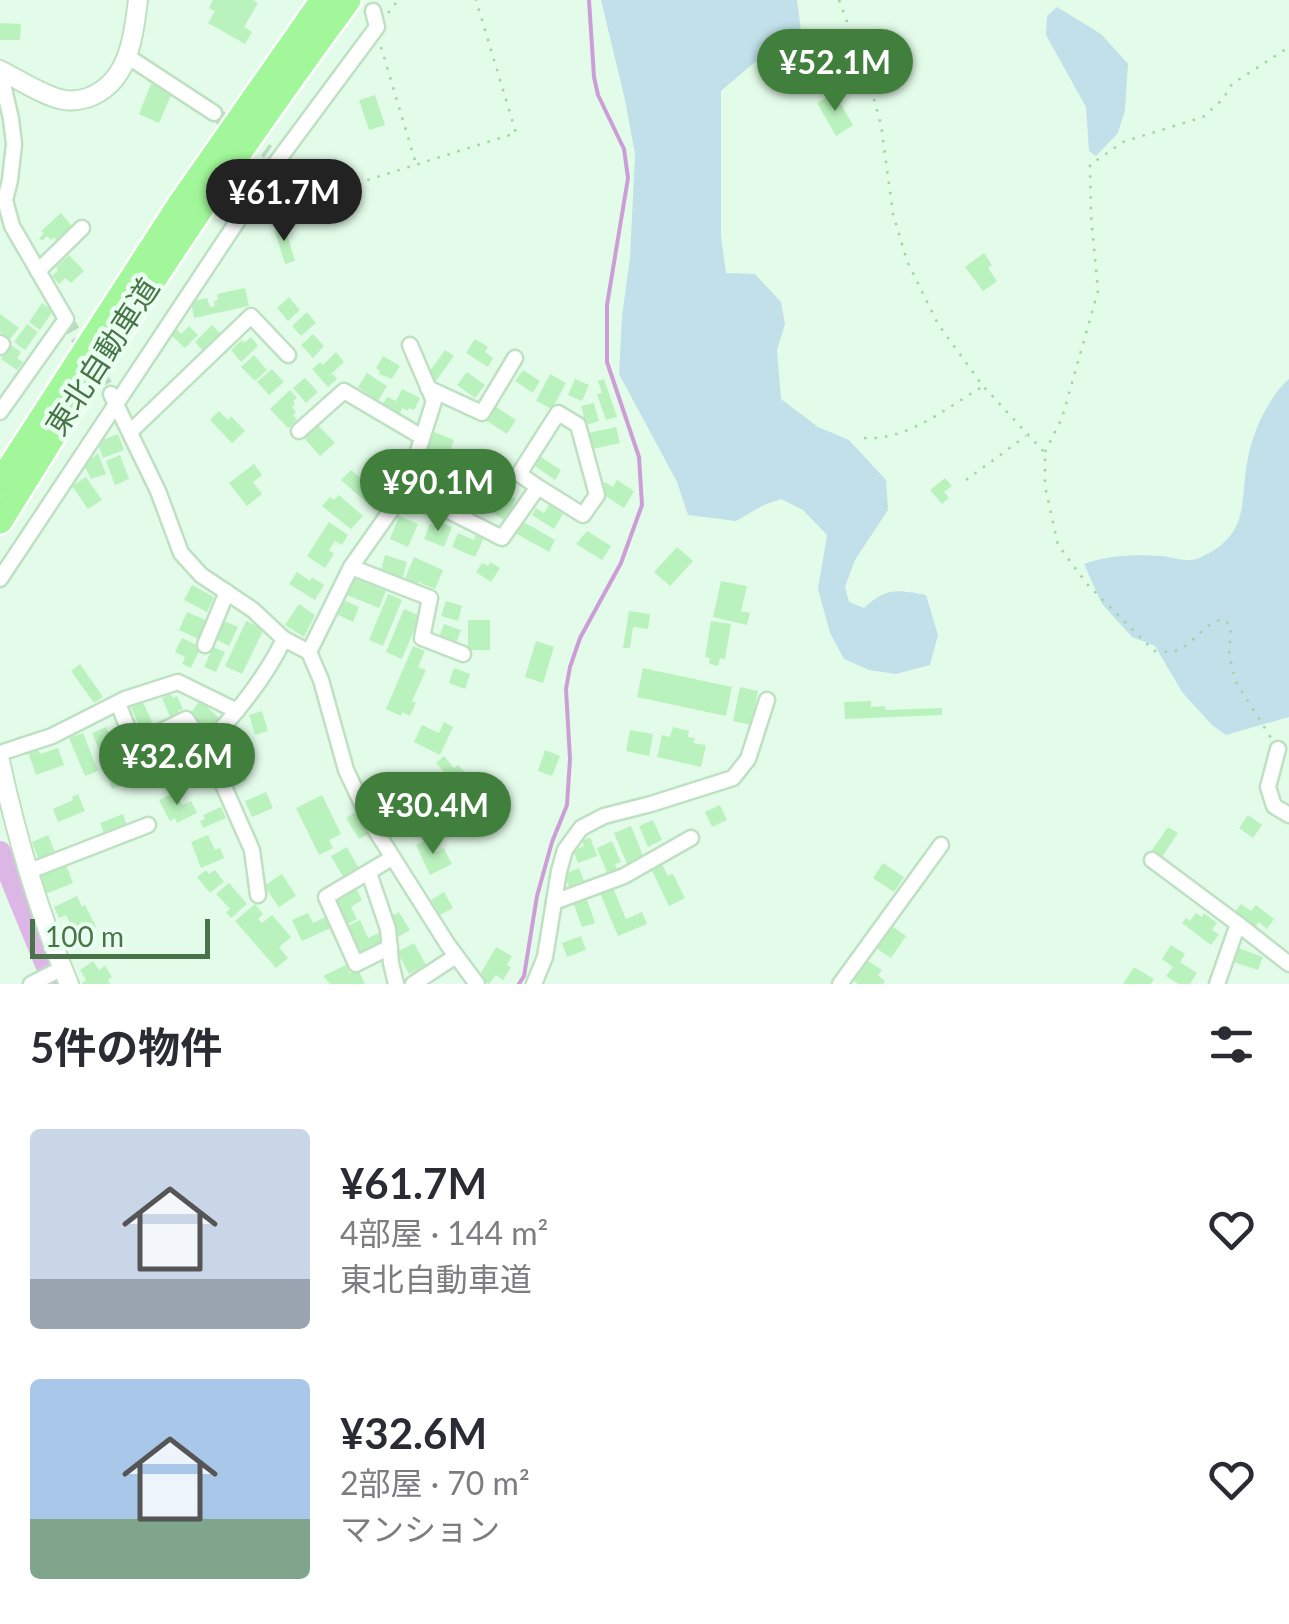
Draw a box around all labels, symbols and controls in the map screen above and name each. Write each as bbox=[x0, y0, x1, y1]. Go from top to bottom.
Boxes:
pin: ¥52.1M bbox=[754, 29, 916, 114]
text: ¥52.1M bbox=[779, 42, 891, 81]
pin: ¥61.7M bbox=[203, 159, 365, 244]
text: ¥61.7M bbox=[228, 172, 340, 211]
street label: 東北自動車道 bbox=[37, 271, 165, 441]
pin: ¥90.1M bbox=[357, 449, 519, 534]
text: ¥90.1M bbox=[382, 462, 494, 501]
pin: ¥32.6M bbox=[96, 723, 258, 808]
text: ¥32.6M bbox=[121, 736, 233, 775]
pin: ¥30.4M bbox=[352, 772, 514, 857]
text: ¥30.4M bbox=[377, 785, 489, 824]
scale bar bbox=[30, 914, 210, 958]
text: 100 m bbox=[45, 919, 124, 953]
icon: filters bbox=[1204, 1017, 1259, 1072]
text: 5件の物件 bbox=[30, 1022, 222, 1072]
text: ¥61.7M bbox=[340, 1158, 487, 1208]
icon: home bbox=[110, 1169, 230, 1289]
icon: heart bbox=[1204, 1202, 1259, 1257]
text: 4部屋 · 144 m² bbox=[340, 1213, 548, 1252]
text: 東北自動車道 bbox=[340, 1259, 532, 1298]
text: ¥32.6M bbox=[340, 1408, 487, 1458]
icon: home bbox=[110, 1419, 230, 1539]
icon: heart bbox=[1204, 1452, 1259, 1507]
text: 2部屋 · 70 m² bbox=[340, 1463, 530, 1502]
text: マンション bbox=[340, 1509, 500, 1548]

